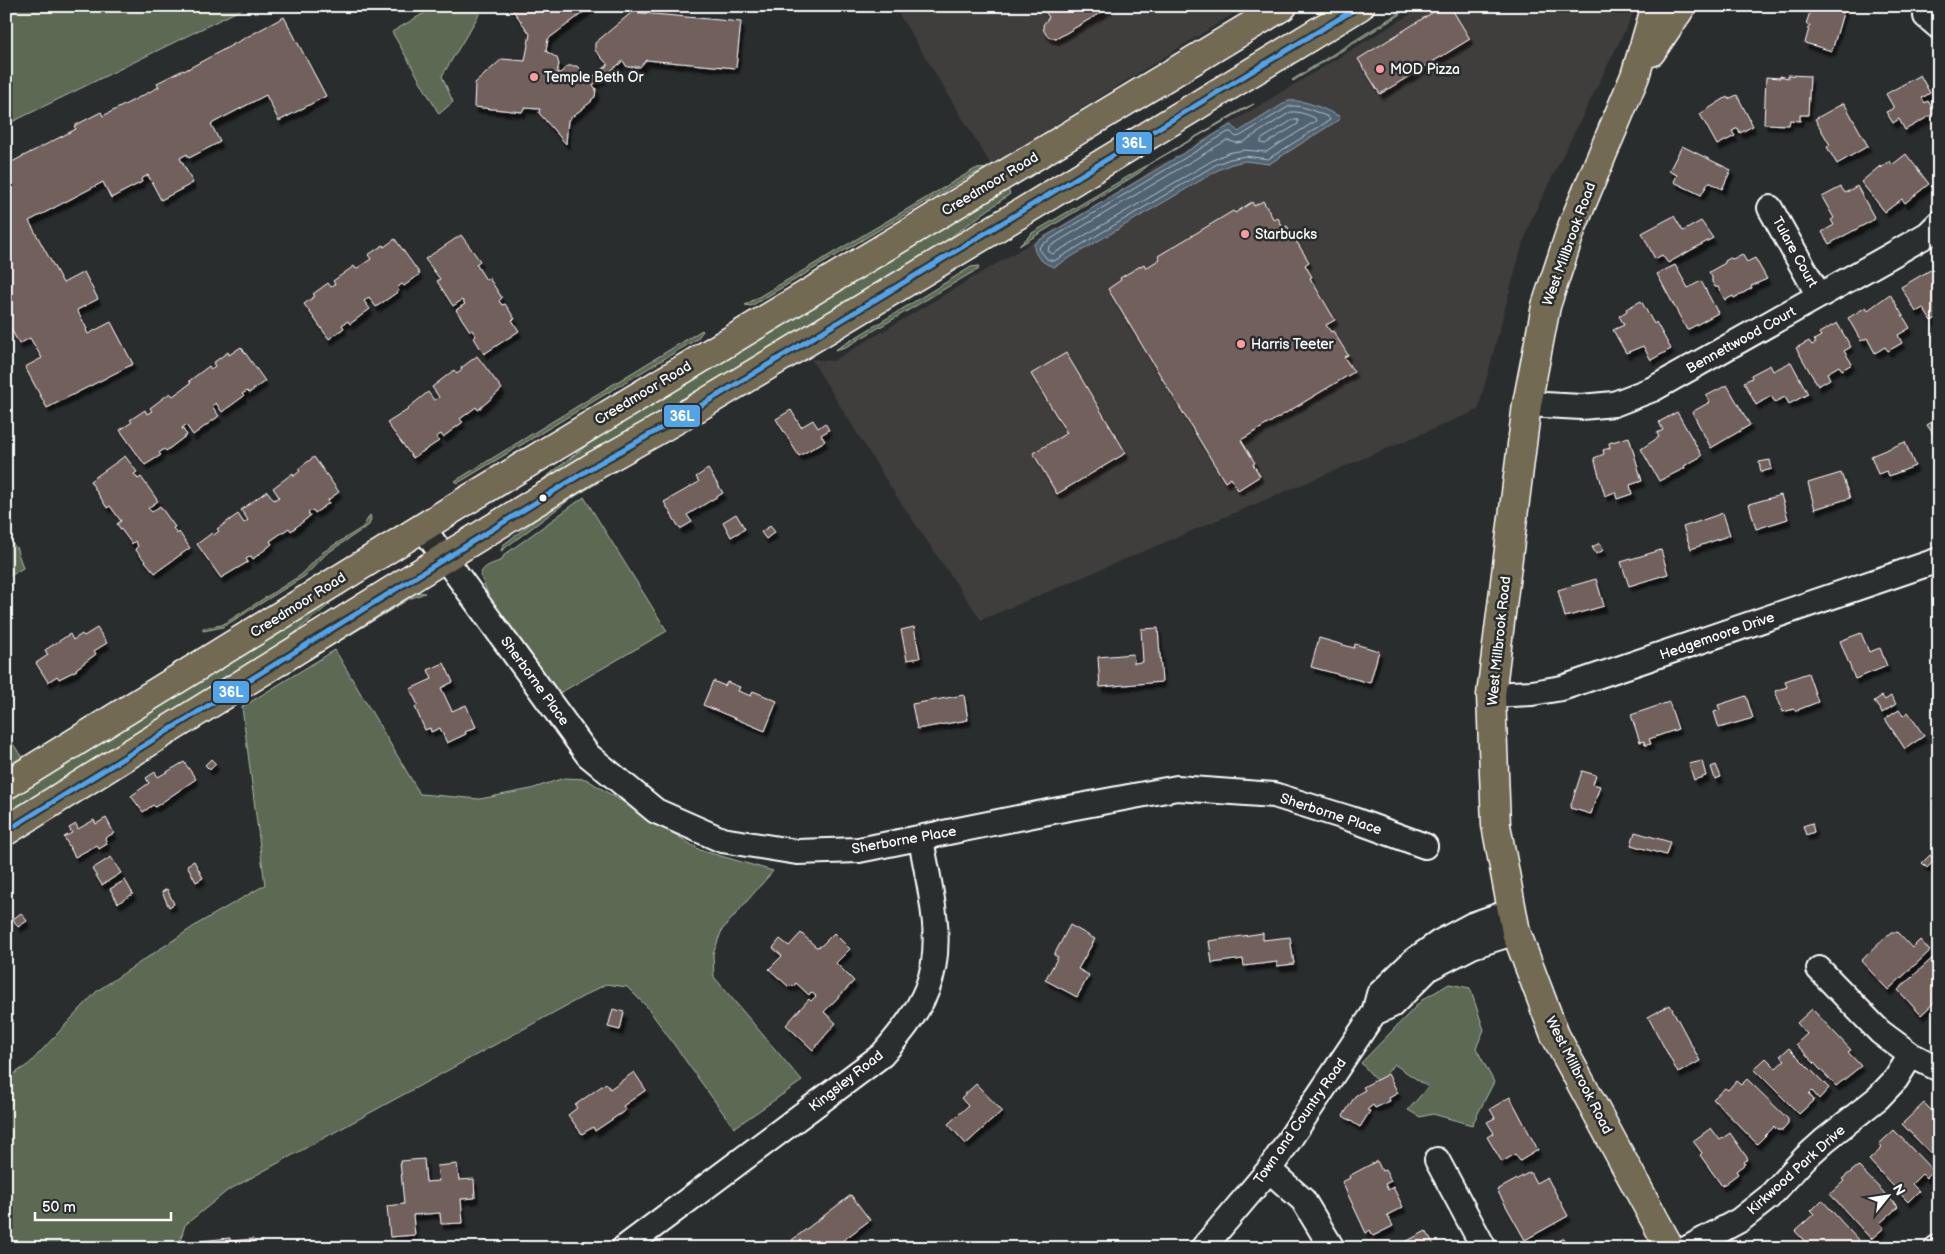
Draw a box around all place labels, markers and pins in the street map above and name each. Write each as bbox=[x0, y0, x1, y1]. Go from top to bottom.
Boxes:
place label: MOD Pizza bbox=[1390, 61, 1460, 78]
marker: MOD Pizza bbox=[1374, 63, 1386, 75]
place label: Temple Beth Or bbox=[544, 69, 644, 86]
marker: Temple Beth Or bbox=[528, 71, 540, 83]
place label: Starbucks bbox=[1255, 226, 1317, 243]
marker: Starbucks bbox=[1239, 228, 1251, 240]
place label: Harris Teeter bbox=[1251, 336, 1335, 353]
marker: Harris Teeter bbox=[1235, 338, 1247, 350]
unlabelled marker bbox=[538, 493, 548, 503]

